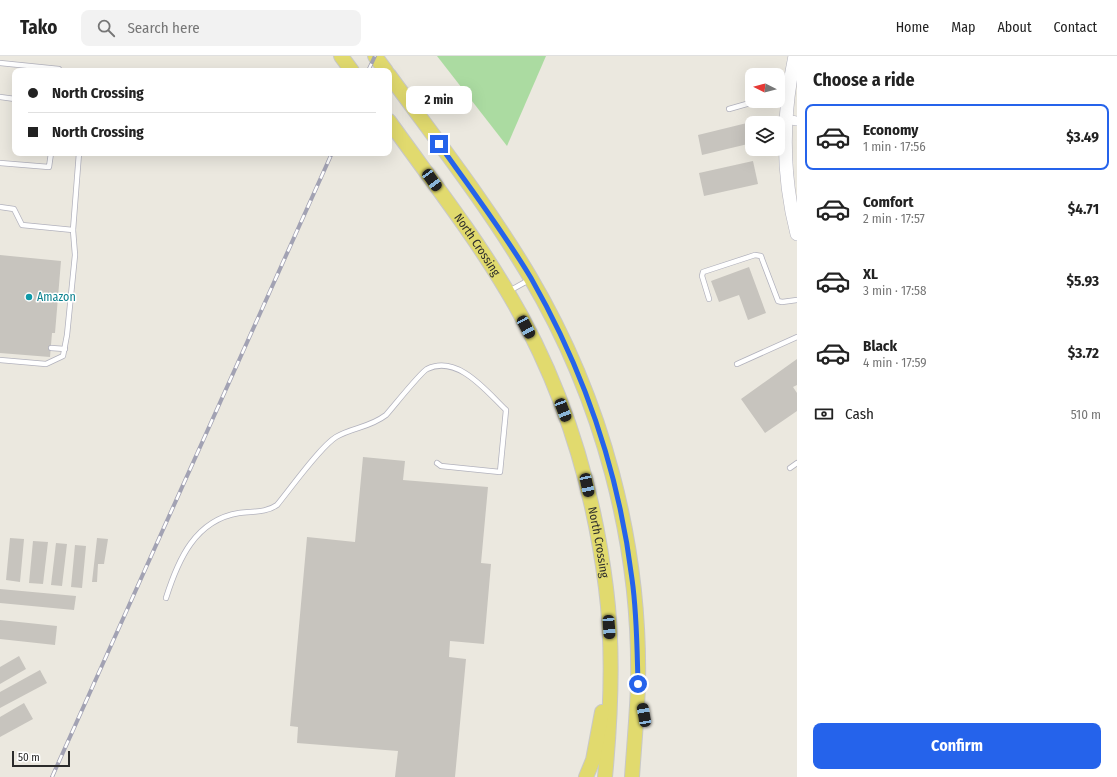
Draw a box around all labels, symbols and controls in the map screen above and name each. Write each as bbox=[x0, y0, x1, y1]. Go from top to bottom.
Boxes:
search box bbox=[81, 10, 361, 46]
text: Tako bbox=[20, 16, 57, 39]
icon: search bbox=[95, 17, 117, 39]
text: Search here bbox=[127, 19, 200, 37]
text: Home bbox=[896, 19, 929, 36]
text: Map bbox=[951, 19, 975, 36]
text: About bbox=[997, 19, 1032, 36]
text: Contact bbox=[1054, 19, 1097, 36]
north arrow bbox=[745, 68, 785, 108]
map controls bbox=[745, 68, 785, 156]
text: Choose a ride bbox=[813, 69, 915, 91]
text: North Crossing bbox=[52, 84, 144, 102]
callout: 2 min bbox=[406, 86, 472, 114]
text: 2 min bbox=[425, 92, 453, 107]
button: layers bbox=[745, 116, 785, 156]
icon: car bbox=[815, 119, 851, 155]
text: Economy bbox=[863, 121, 918, 139]
text: North Crossing bbox=[52, 123, 144, 141]
text: $3.49 bbox=[1066, 128, 1099, 146]
route end bbox=[430, 135, 448, 153]
text: 1 min · 17:56 bbox=[863, 139, 926, 154]
car bbox=[420, 167, 444, 193]
icon: car bbox=[815, 191, 851, 227]
text: Comfort bbox=[863, 193, 914, 211]
text: $4.71 bbox=[1068, 200, 1099, 218]
street label: North Crossing bbox=[451, 211, 503, 279]
text: 2 min · 17:57 bbox=[863, 211, 925, 226]
icon: car bbox=[815, 263, 851, 299]
text: XL bbox=[863, 265, 878, 283]
text: $5.93 bbox=[1067, 272, 1099, 290]
text: 3 min · 17:58 bbox=[863, 283, 927, 298]
place label: Amazon bbox=[37, 290, 76, 304]
marker: Amazon bbox=[24, 292, 34, 302]
car bbox=[515, 314, 537, 340]
icon: car bbox=[815, 335, 851, 371]
text: Black bbox=[863, 337, 897, 355]
text: $3.72 bbox=[1068, 344, 1099, 362]
text: 4 min · 17:59 bbox=[863, 355, 927, 370]
car bbox=[553, 397, 573, 423]
icon: cash bbox=[813, 403, 835, 425]
text: Cash bbox=[845, 405, 874, 423]
text: 510 m bbox=[1071, 407, 1101, 422]
car bbox=[579, 472, 595, 498]
street label: North Crossing bbox=[585, 505, 612, 579]
car bbox=[602, 615, 616, 639]
route start bbox=[629, 675, 647, 693]
car bbox=[636, 702, 652, 728]
button: Confirm bbox=[813, 723, 1101, 769]
scale bar bbox=[12, 749, 70, 768]
text: 50 m bbox=[18, 751, 40, 764]

